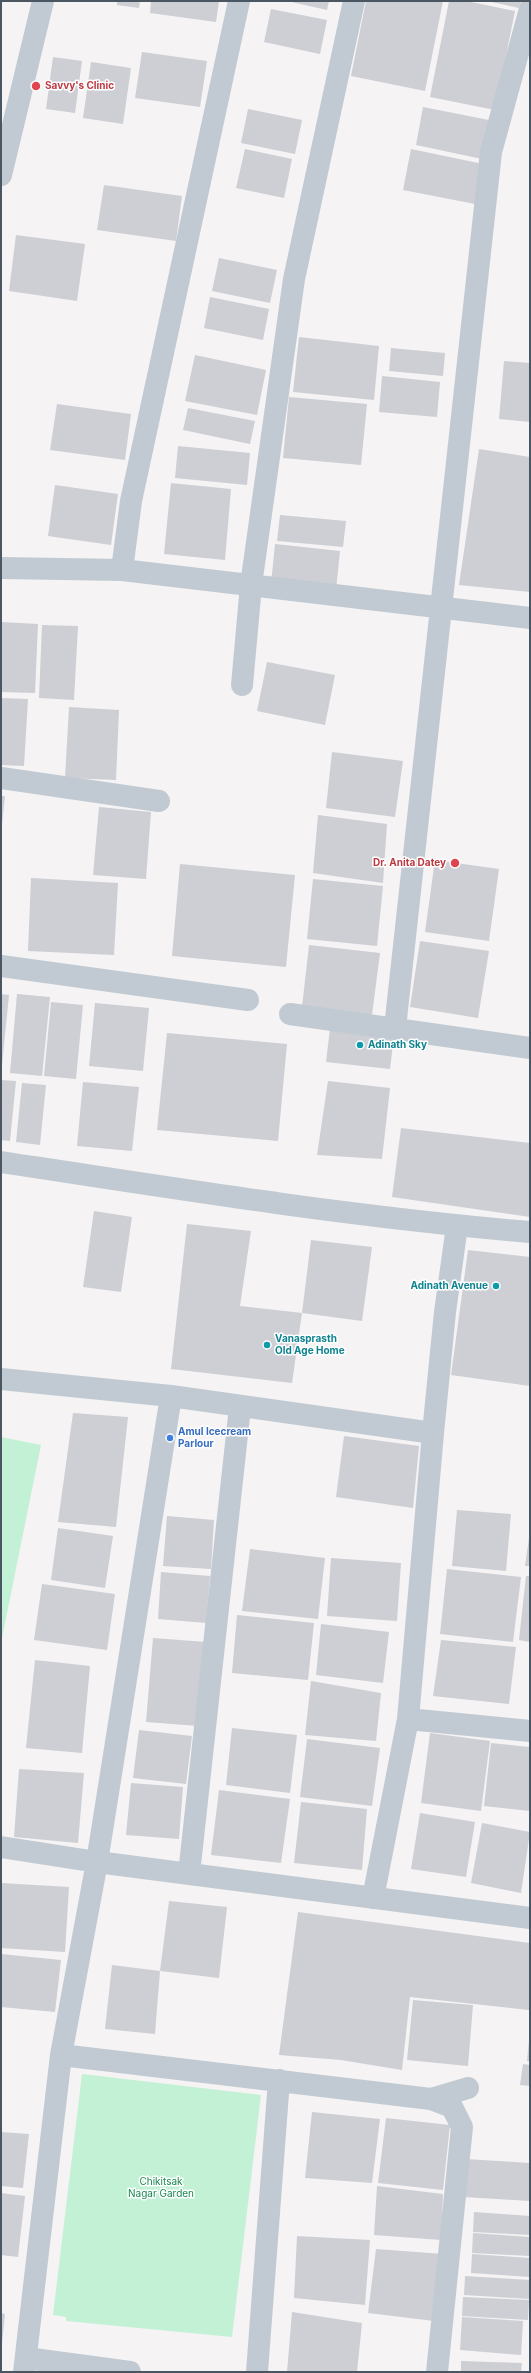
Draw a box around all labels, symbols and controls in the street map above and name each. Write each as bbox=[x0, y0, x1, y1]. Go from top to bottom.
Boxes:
marker: Savvy's Clinic bbox=[30, 80, 42, 92]
place label: Savvy's Clinic bbox=[45, 80, 114, 92]
place label: Dr. Anita Datey bbox=[373, 857, 446, 869]
marker: Dr. Anita Datey bbox=[449, 857, 461, 869]
place label: Adinath Sky bbox=[368, 1039, 427, 1051]
marker: Adinath Sky bbox=[355, 1040, 365, 1050]
place label: Adinath Avenue bbox=[410, 1280, 488, 1292]
marker: Adinath Avenue bbox=[491, 1281, 501, 1291]
place label: Vanasprasth Old Age Home bbox=[275, 1333, 345, 1356]
marker: Vanasprasth Old Age Home bbox=[262, 1340, 272, 1350]
place label: Amul Icecream Parlour bbox=[178, 1426, 251, 1450]
marker: Amul Icecream Parlour bbox=[165, 1433, 175, 1443]
park label: Chikitsak Nagar Garden bbox=[128, 2176, 194, 2200]

